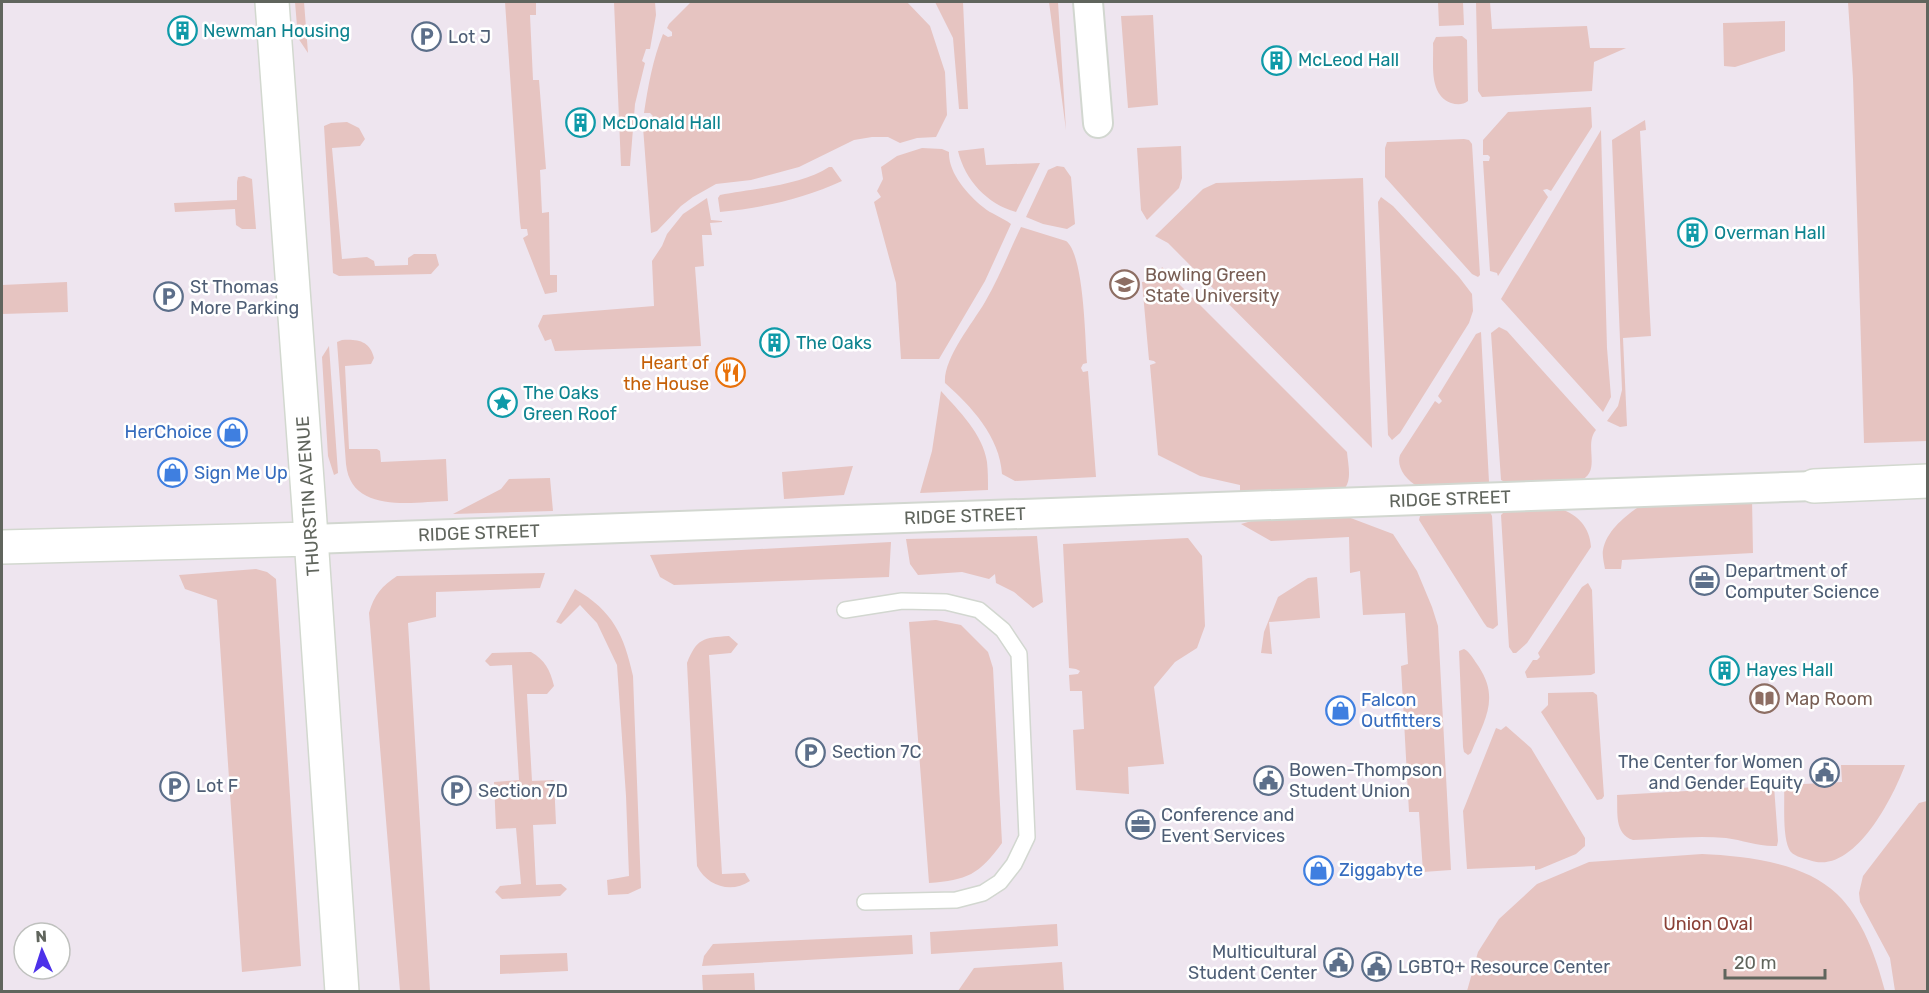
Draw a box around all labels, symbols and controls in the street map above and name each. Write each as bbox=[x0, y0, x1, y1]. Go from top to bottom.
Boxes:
building icon: Newman Housing bbox=[166, 15, 198, 47]
place label: Newman Housing bbox=[203, 20, 350, 42]
parking icon: Lot J bbox=[411, 21, 443, 53]
place label: Lot J bbox=[448, 26, 491, 48]
building icon: McLeod Hall bbox=[1261, 44, 1293, 76]
place label: McLeod Hall bbox=[1298, 49, 1399, 71]
building icon: McDonald Hall bbox=[565, 107, 597, 139]
place label: McDonald Hall bbox=[602, 112, 721, 134]
building icon: Overman Hall bbox=[1677, 217, 1709, 249]
place label: Overman Hall bbox=[1714, 222, 1826, 244]
place label: Bowling Green State University bbox=[1145, 264, 1280, 307]
school or university icon: Bowling Green State University bbox=[1108, 269, 1140, 301]
place label: St Thomas More Parking bbox=[190, 276, 299, 319]
parking icon: St Thomas More Parking bbox=[153, 281, 185, 313]
building icon: The Oaks bbox=[759, 327, 791, 359]
place label: The Oaks bbox=[796, 332, 872, 354]
place label: Heart of the House bbox=[623, 352, 709, 395]
restaurant icon: Heart of the House bbox=[714, 357, 746, 389]
place label: The Oaks Green Roof bbox=[523, 382, 617, 425]
place icon: The Oaks Green Roof bbox=[486, 387, 518, 419]
street label: THURSTIN AVENUE bbox=[291, 415, 325, 577]
shop icon: HerChoice bbox=[217, 416, 249, 448]
place label: HerChoice bbox=[125, 421, 212, 443]
shop icon: Sign Me Up bbox=[157, 457, 189, 489]
place label: Sign Me Up bbox=[194, 462, 288, 484]
street label: RIDGE STREET bbox=[1389, 486, 1511, 512]
street label: RIDGE STREET bbox=[904, 503, 1026, 529]
street label: RIDGE STREET bbox=[418, 520, 540, 546]
place label: Department of Computer Science bbox=[1725, 560, 1879, 603]
office icon: Department of Computer Science bbox=[1688, 565, 1720, 597]
building icon: Hayes Hall bbox=[1709, 654, 1741, 686]
place label: Hayes Hall bbox=[1746, 659, 1833, 681]
library icon: Map Room bbox=[1748, 683, 1780, 715]
place label: Map Room bbox=[1785, 688, 1873, 710]
place label: Falcon Outfitters bbox=[1361, 689, 1441, 732]
shop icon: Falcon Outfitters bbox=[1324, 694, 1356, 726]
parking icon: Section 7C bbox=[795, 736, 827, 768]
place label: Section 7C bbox=[832, 741, 921, 763]
place label: The Center for Women and Gender Equity bbox=[1618, 751, 1803, 794]
public building icon: The Center for Women and Gender Equity bbox=[1808, 756, 1840, 788]
place label: Bowen-Thompson Student Union bbox=[1289, 759, 1442, 802]
public building icon: Bowen-Thompson Student Union bbox=[1252, 764, 1284, 796]
parking icon: Lot F bbox=[159, 770, 191, 802]
place label: Lot F bbox=[196, 775, 238, 797]
parking icon: Section 7D bbox=[441, 775, 473, 807]
place label: Section 7D bbox=[478, 780, 568, 802]
place label: Conference and Event Services bbox=[1161, 804, 1295, 847]
office icon: Conference and Event Services bbox=[1124, 809, 1156, 841]
shop icon: Ziggabyte bbox=[1302, 854, 1334, 886]
place label: Ziggabyte bbox=[1339, 859, 1423, 881]
park label: Union Oval bbox=[1663, 913, 1753, 935]
north arrow bbox=[12, 921, 72, 981]
text: N bbox=[35, 927, 47, 946]
place label: Multicultural Student Center bbox=[1188, 941, 1317, 984]
scale bar bbox=[1725, 942, 1826, 980]
public building icon: Multicultural Student Center bbox=[1322, 946, 1354, 978]
public building icon: LGBTQ+ Resource Center bbox=[1361, 951, 1393, 983]
text: 20 m bbox=[1734, 952, 1776, 974]
place label: LGBTQ+ Resource Center bbox=[1398, 956, 1610, 978]

